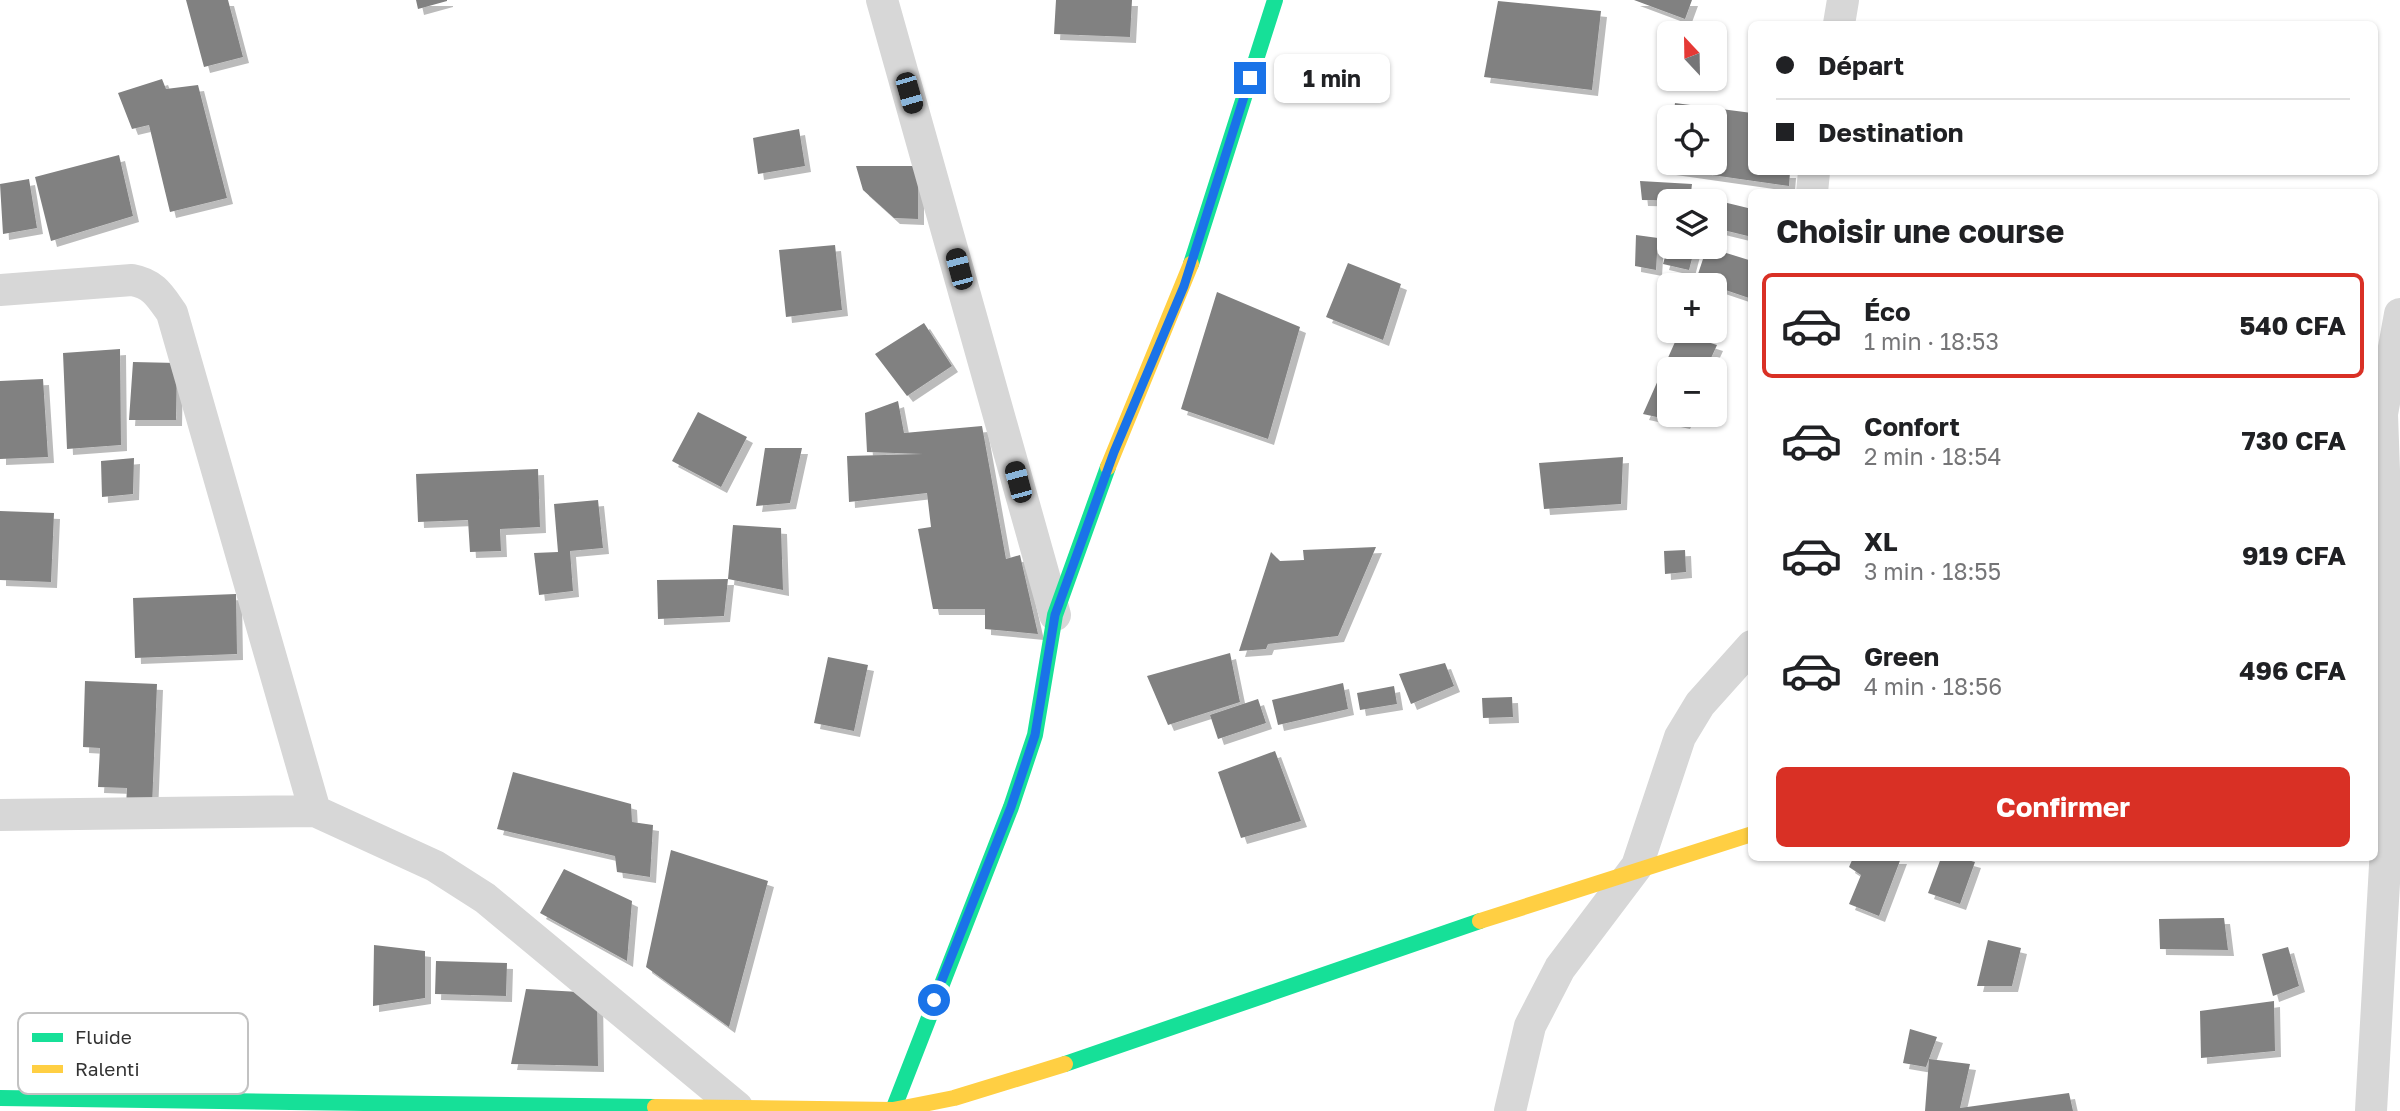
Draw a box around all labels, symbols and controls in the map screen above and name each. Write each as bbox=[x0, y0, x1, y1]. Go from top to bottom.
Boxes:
north arrow bbox=[1657, 21, 1727, 91]
map controls bbox=[1657, 21, 1727, 427]
text: Départ bbox=[1818, 50, 1904, 81]
callout: 1 min bbox=[1274, 54, 1390, 102]
route end bbox=[1234, 62, 1266, 94]
text: 1 min bbox=[1303, 64, 1361, 92]
car bbox=[894, 70, 925, 116]
button: locate bbox=[1657, 105, 1727, 175]
text: Destination bbox=[1818, 117, 1964, 148]
button: layers bbox=[1657, 189, 1727, 259]
text: Choisir une course bbox=[1776, 212, 2064, 250]
car bbox=[944, 246, 975, 292]
button: + bbox=[1657, 273, 1727, 343]
icon: car bbox=[1780, 294, 1843, 357]
text: Éco bbox=[1864, 296, 1911, 327]
text: 540 CFA bbox=[2239, 310, 2346, 341]
text: 1 min · 18:53 bbox=[1864, 327, 1999, 355]
button: − bbox=[1657, 357, 1727, 427]
icon: car bbox=[1780, 409, 1843, 472]
text: Confort bbox=[1864, 411, 1960, 442]
text: 730 CFA bbox=[2241, 425, 2346, 456]
text: 2 min · 18:54 bbox=[1864, 442, 2002, 470]
car bbox=[1003, 459, 1034, 505]
icon: car bbox=[1780, 524, 1843, 587]
text: XL bbox=[1864, 526, 1898, 557]
text: 919 CFA bbox=[2242, 540, 2346, 571]
text: 3 min · 18:55 bbox=[1864, 557, 2001, 585]
icon: car bbox=[1780, 639, 1843, 702]
text: Green bbox=[1864, 641, 1939, 672]
text: 496 CFA bbox=[2239, 655, 2346, 686]
text: 4 min · 18:56 bbox=[1864, 672, 2002, 700]
button: Confirmer bbox=[1776, 767, 2350, 847]
route start bbox=[918, 984, 950, 1016]
legend bbox=[18, 1013, 248, 1094]
text: Fluide bbox=[75, 1025, 132, 1048]
text: Ralenti bbox=[75, 1057, 140, 1080]

